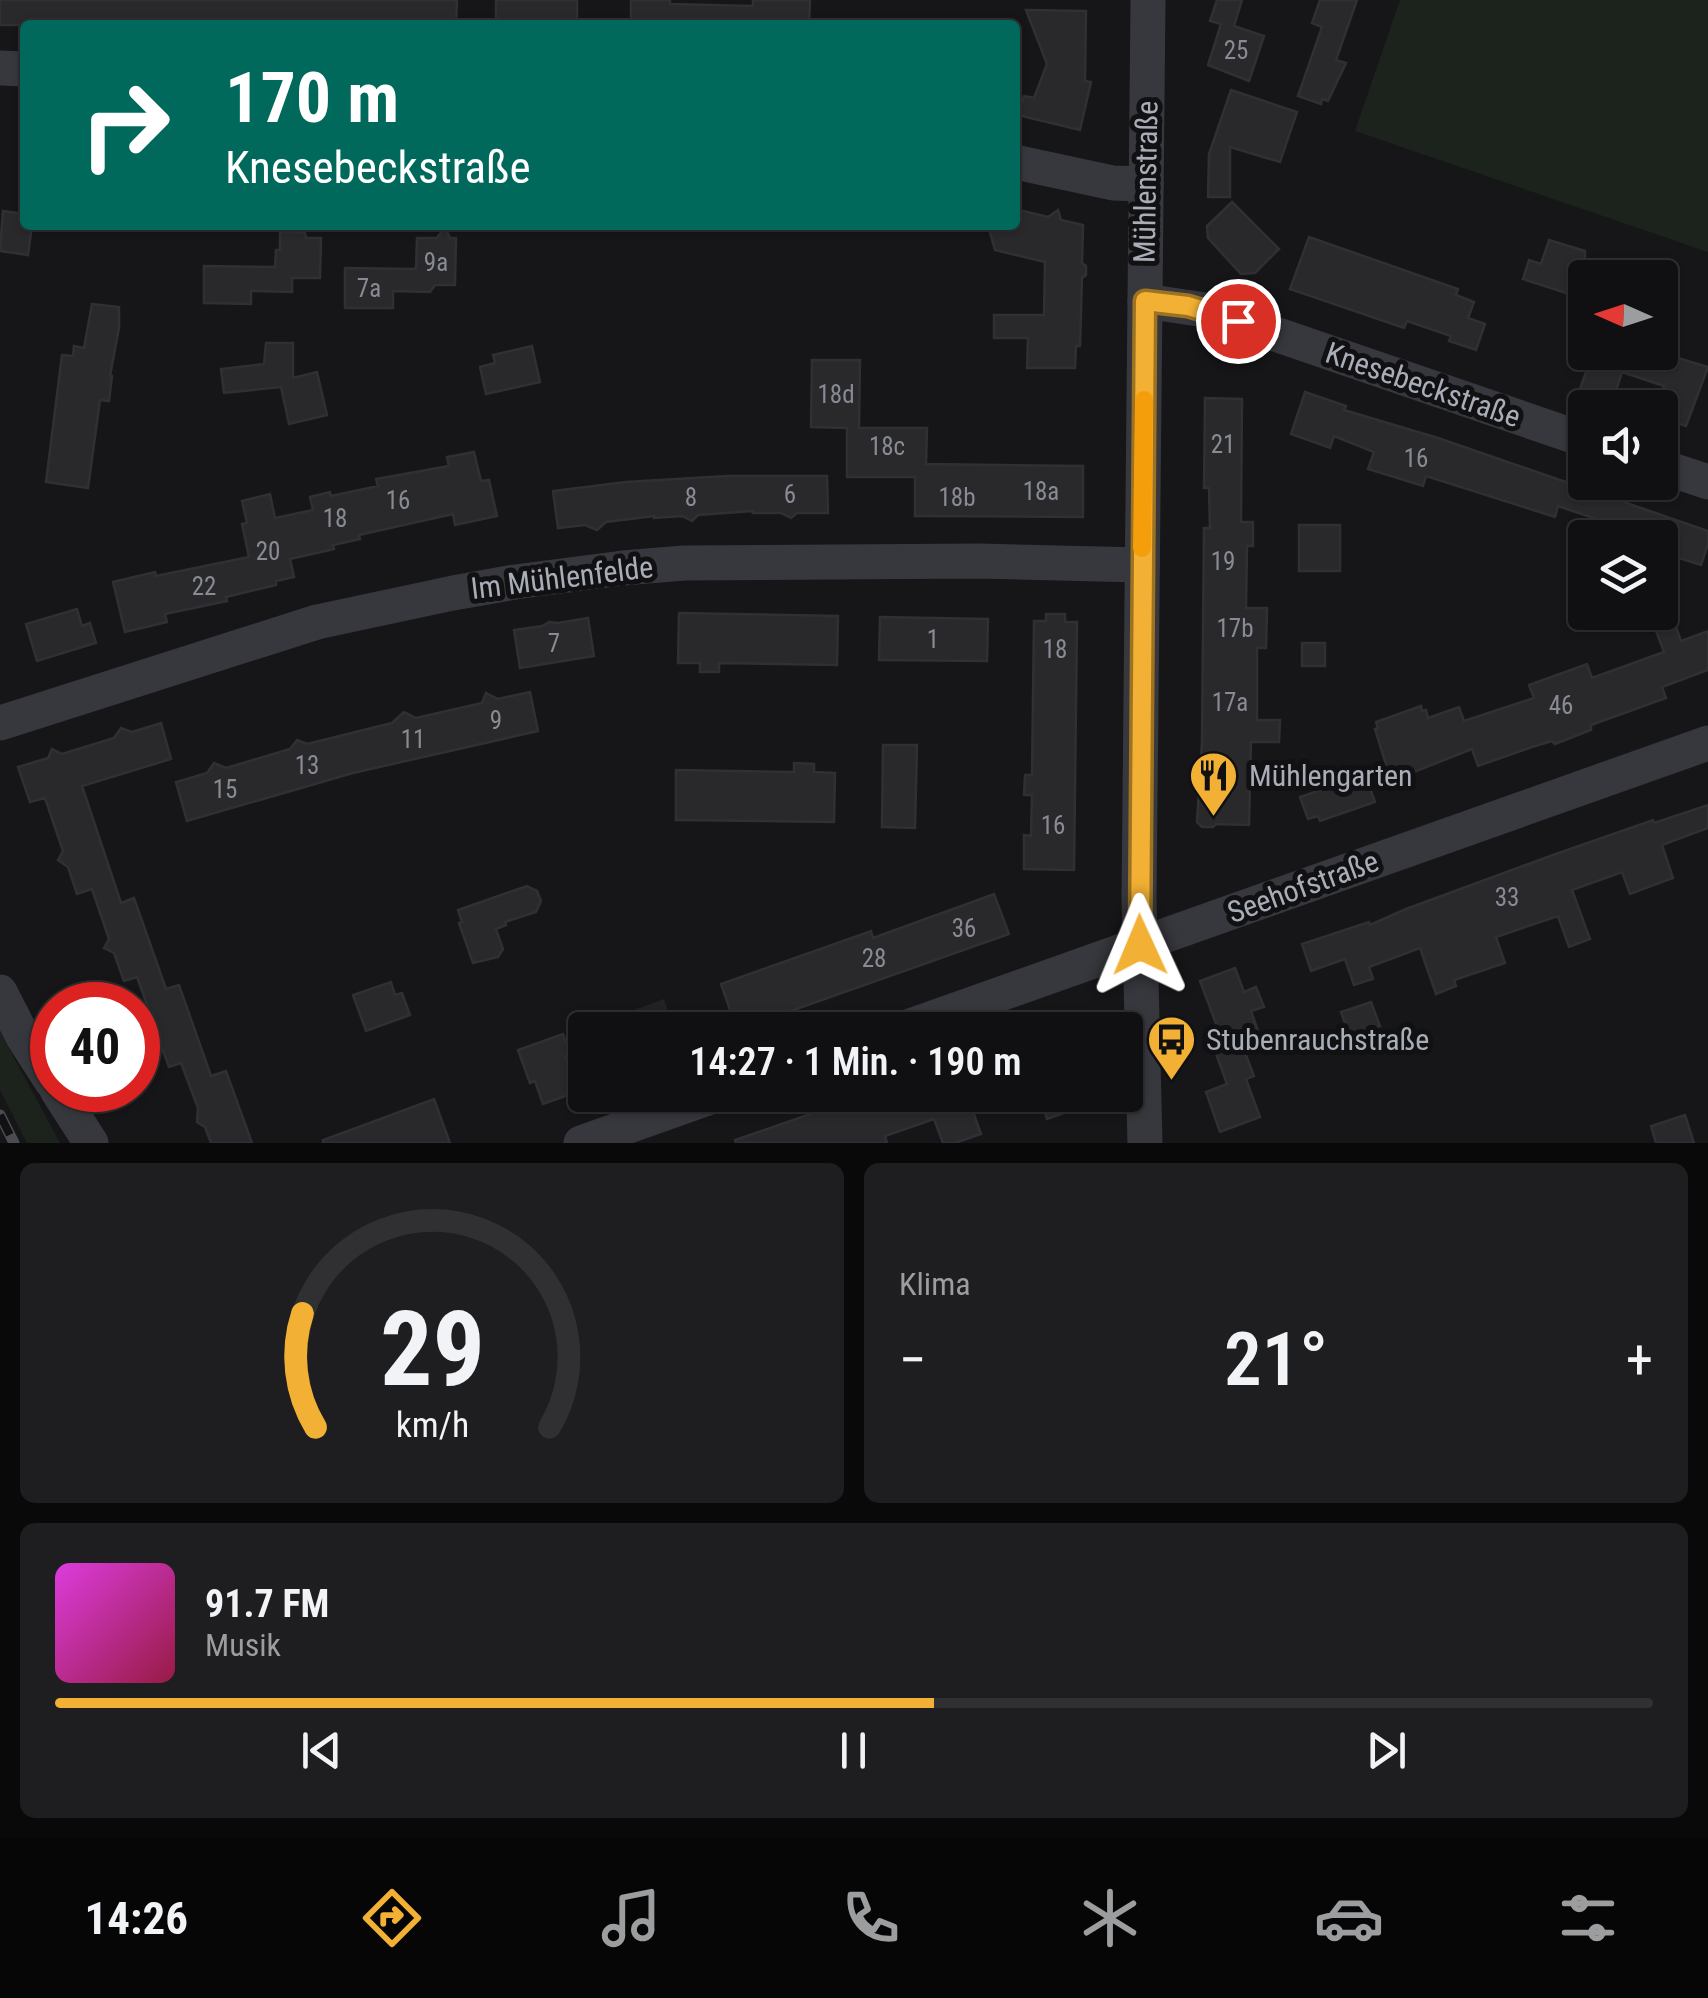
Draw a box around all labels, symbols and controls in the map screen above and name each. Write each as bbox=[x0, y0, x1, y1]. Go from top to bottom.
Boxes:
house number: 25 bbox=[1224, 36, 1248, 65]
text: 170 m bbox=[225, 57, 399, 139]
icon: right bbox=[60, 60, 190, 190]
street label: Mühlenstraße bbox=[1127, 101, 1164, 263]
text: Knesebeckstraße bbox=[225, 141, 531, 194]
house number: 9a bbox=[424, 248, 448, 277]
north arrow bbox=[1568, 260, 1678, 370]
map controls bbox=[1568, 260, 1678, 630]
house number: 7a bbox=[357, 274, 381, 303]
pin bbox=[1196, 279, 1281, 364]
icon: arrive bbox=[1211, 294, 1266, 349]
street label: Knesebeckstraße bbox=[1321, 335, 1525, 434]
house number: 18d bbox=[817, 380, 855, 409]
button: sound bbox=[1568, 390, 1678, 500]
house number: 21 bbox=[1211, 430, 1235, 459]
house number: 18c bbox=[869, 432, 905, 461]
house number: 16 bbox=[1404, 444, 1428, 473]
house number: 18a bbox=[1023, 477, 1059, 506]
house number: 6 bbox=[784, 480, 796, 509]
house number: 8 bbox=[685, 483, 697, 512]
house number: 18b bbox=[938, 483, 976, 512]
house number: 16 bbox=[386, 486, 410, 515]
house number: 18 bbox=[323, 504, 347, 533]
button: layers bbox=[1568, 520, 1678, 630]
house number: 20 bbox=[256, 537, 280, 566]
house number: 19 bbox=[1211, 547, 1235, 576]
street label: Im Mühlenfelde bbox=[469, 549, 655, 606]
house number: 22 bbox=[192, 572, 216, 601]
house number: 17b bbox=[1216, 614, 1254, 643]
house number: 1 bbox=[927, 625, 939, 654]
house number: 7 bbox=[548, 629, 560, 658]
house number: 18 bbox=[1043, 635, 1067, 664]
house number: 17a bbox=[1212, 688, 1248, 717]
house number: 46 bbox=[1549, 691, 1573, 720]
house number: 9 bbox=[490, 706, 502, 735]
house number: 11 bbox=[401, 725, 425, 754]
restaurant icon: Mühlengarten bbox=[1188, 750, 1240, 818]
house number: 13 bbox=[295, 751, 319, 780]
place label: Mühlengarten bbox=[1249, 758, 1413, 793]
house number: 15 bbox=[213, 775, 237, 804]
house number: 16 bbox=[1041, 811, 1065, 840]
street label: Seehofstraße bbox=[1223, 843, 1383, 930]
house number: 33 bbox=[1495, 883, 1519, 912]
position arrow bbox=[1088, 893, 1192, 997]
house number: 36 bbox=[952, 914, 976, 943]
house number: 28 bbox=[862, 944, 886, 973]
speed limit sign: 40 bbox=[30, 982, 160, 1112]
bus stop icon: Stubenrauchstraße bbox=[1145, 1014, 1197, 1082]
place label: Stubenrauchstraße bbox=[1206, 1022, 1429, 1057]
text: 14:27 · 1 Min. · 190 m bbox=[689, 1040, 1022, 1084]
text: Klima bbox=[899, 1265, 971, 1303]
text: 29 bbox=[379, 1289, 485, 1410]
text: 21° bbox=[1224, 1315, 1328, 1403]
text: − bbox=[899, 1328, 927, 1392]
text: + bbox=[1626, 1328, 1653, 1392]
text: km/h bbox=[395, 1404, 469, 1446]
text: 91.7 FM bbox=[205, 1582, 329, 1626]
text: Musik bbox=[205, 1626, 281, 1664]
icon: previous bbox=[294, 1723, 349, 1778]
icon: pause bbox=[826, 1723, 881, 1778]
icon: next bbox=[1359, 1723, 1414, 1778]
icon: directions bbox=[357, 1883, 427, 1953]
icon: music bbox=[596, 1883, 666, 1953]
icon: phone bbox=[836, 1883, 906, 1953]
icon: climate bbox=[1075, 1883, 1145, 1953]
icon: car bbox=[1314, 1883, 1384, 1953]
icon: filters bbox=[1553, 1883, 1623, 1953]
text: 14:26 bbox=[85, 1892, 188, 1945]

